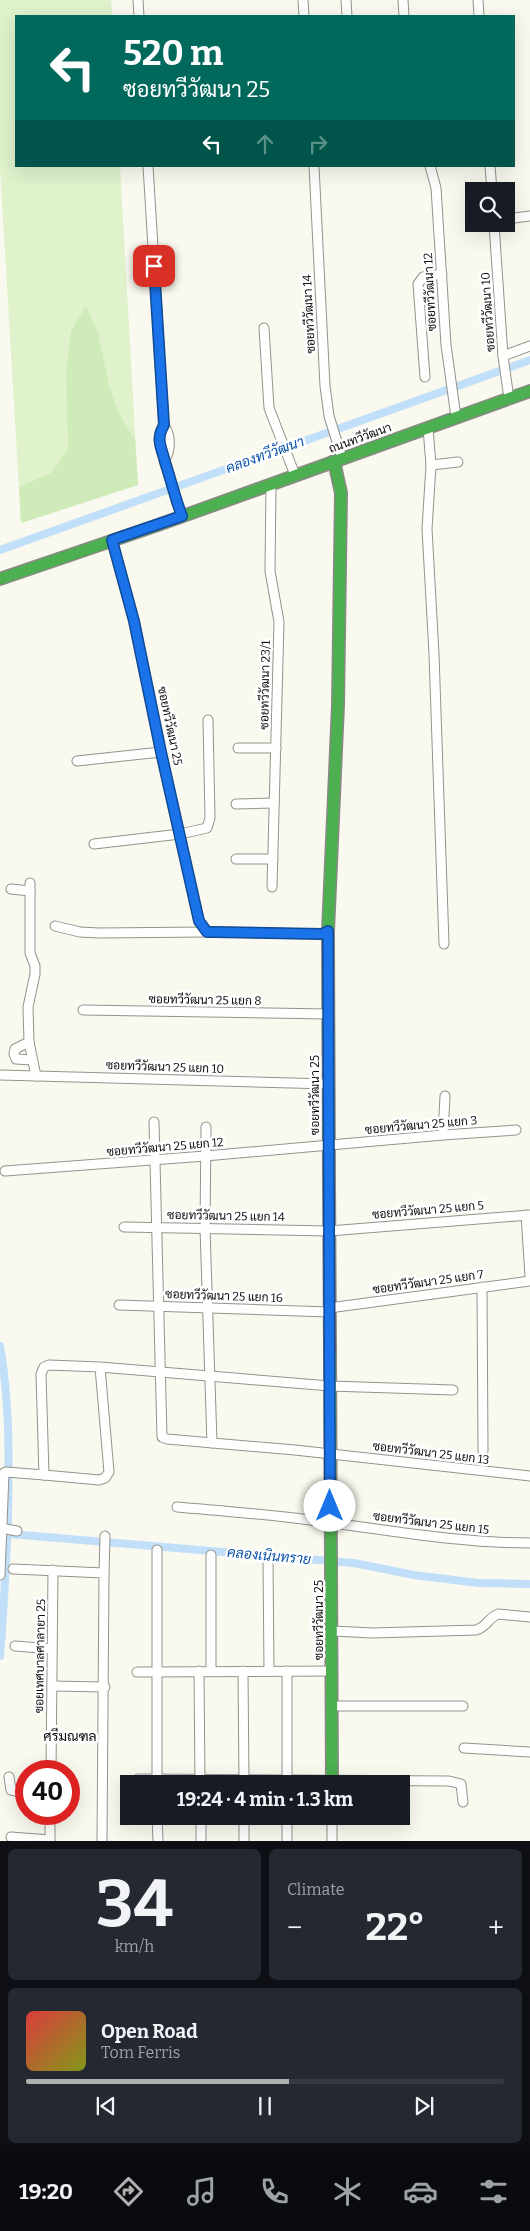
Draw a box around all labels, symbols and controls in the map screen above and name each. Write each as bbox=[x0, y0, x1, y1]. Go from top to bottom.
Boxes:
text: 520 m bbox=[123, 32, 223, 74]
icon: left bbox=[40, 35, 105, 100]
text: ซอยทวีวัฒนา 25 bbox=[123, 76, 270, 103]
icon: left bbox=[198, 130, 226, 158]
icon: ahead bbox=[251, 130, 279, 158]
icon: right bbox=[304, 130, 332, 158]
map controls bbox=[465, 182, 515, 232]
button: search bbox=[465, 182, 515, 232]
pin bbox=[133, 245, 175, 287]
icon: arrive bbox=[140, 252, 168, 280]
street label: ซอยทวีวัฒนา 12 bbox=[420, 252, 439, 332]
street label: ซอยทวีวัฒนา 10 bbox=[477, 272, 498, 352]
street label: ซอยทวีวัฒนา 14 bbox=[299, 274, 318, 354]
street label: ถนนทวีวัฒนา bbox=[326, 419, 393, 456]
water label: คลองทวีวัฒนา bbox=[223, 432, 307, 477]
street label: ซอยทวีวัฒนา 23/1 bbox=[256, 640, 273, 730]
street label: ซอยทวีวัฒนา 25 bbox=[155, 685, 186, 767]
street label: ซอยทวีวัฒนา 25 แยก 8 bbox=[148, 991, 262, 1008]
street label: ซอยทวีวัฒนา 25 bbox=[307, 1055, 322, 1135]
street label: ซอยทวีวัฒนา 25 แยก 10 bbox=[106, 1057, 224, 1076]
street label: ซอยทวีวัฒนา 25 แยก 3 bbox=[364, 1112, 478, 1137]
street label: ซอยทวีวัฒนา 25 แยก 12 bbox=[106, 1134, 224, 1159]
street label: ซอยทวีวัฒนา 25 แยก 5 bbox=[371, 1197, 484, 1222]
street label: ซอยทวีวัฒนา 25 แยก 14 bbox=[167, 1207, 285, 1224]
street label: ซอยทวีวัฒนา 25 แยก 7 bbox=[372, 1266, 484, 1297]
street label: ซอยทวีวัฒนา 25 แยก 16 bbox=[165, 1286, 283, 1305]
street label: ซอยทวีวัฒนา 25 แยก 13 bbox=[372, 1438, 490, 1467]
position arrow bbox=[303, 1479, 355, 1531]
street label: ซอยทวีวัฒนา 25 แยก 15 bbox=[372, 1508, 490, 1537]
water label: คลองเนินทราย bbox=[226, 1544, 312, 1568]
street label: ซอยทวีวัฒนา 25 bbox=[311, 1580, 326, 1660]
street label: ซอยเทศบาลศาลายา 25 bbox=[32, 1599, 48, 1713]
district label: ศรีมณฑล bbox=[43, 1727, 97, 1745]
speed limit sign: 40 bbox=[15, 1760, 80, 1825]
text: 19:24 · 4 min · 1.3 km bbox=[177, 1788, 353, 1811]
text: 34 bbox=[96, 1865, 173, 1943]
text: Climate bbox=[287, 1880, 345, 1899]
text: 22° bbox=[365, 1904, 425, 1950]
text: − bbox=[287, 1911, 302, 1944]
text: + bbox=[488, 1911, 504, 1944]
text: km/h bbox=[115, 1937, 154, 1956]
text: Open Road bbox=[101, 2020, 198, 2043]
text: Tom Ferris bbox=[101, 2043, 180, 2062]
icon: previous bbox=[92, 2092, 120, 2120]
icon: pause bbox=[251, 2092, 279, 2120]
icon: next bbox=[410, 2092, 438, 2120]
icon: directions bbox=[111, 2174, 146, 2209]
icon: music bbox=[184, 2174, 219, 2209]
icon: phone bbox=[257, 2174, 292, 2209]
icon: climate bbox=[330, 2174, 365, 2209]
icon: car bbox=[403, 2174, 438, 2209]
icon: filters bbox=[476, 2174, 511, 2209]
text: 19:20 bbox=[19, 2178, 73, 2205]

